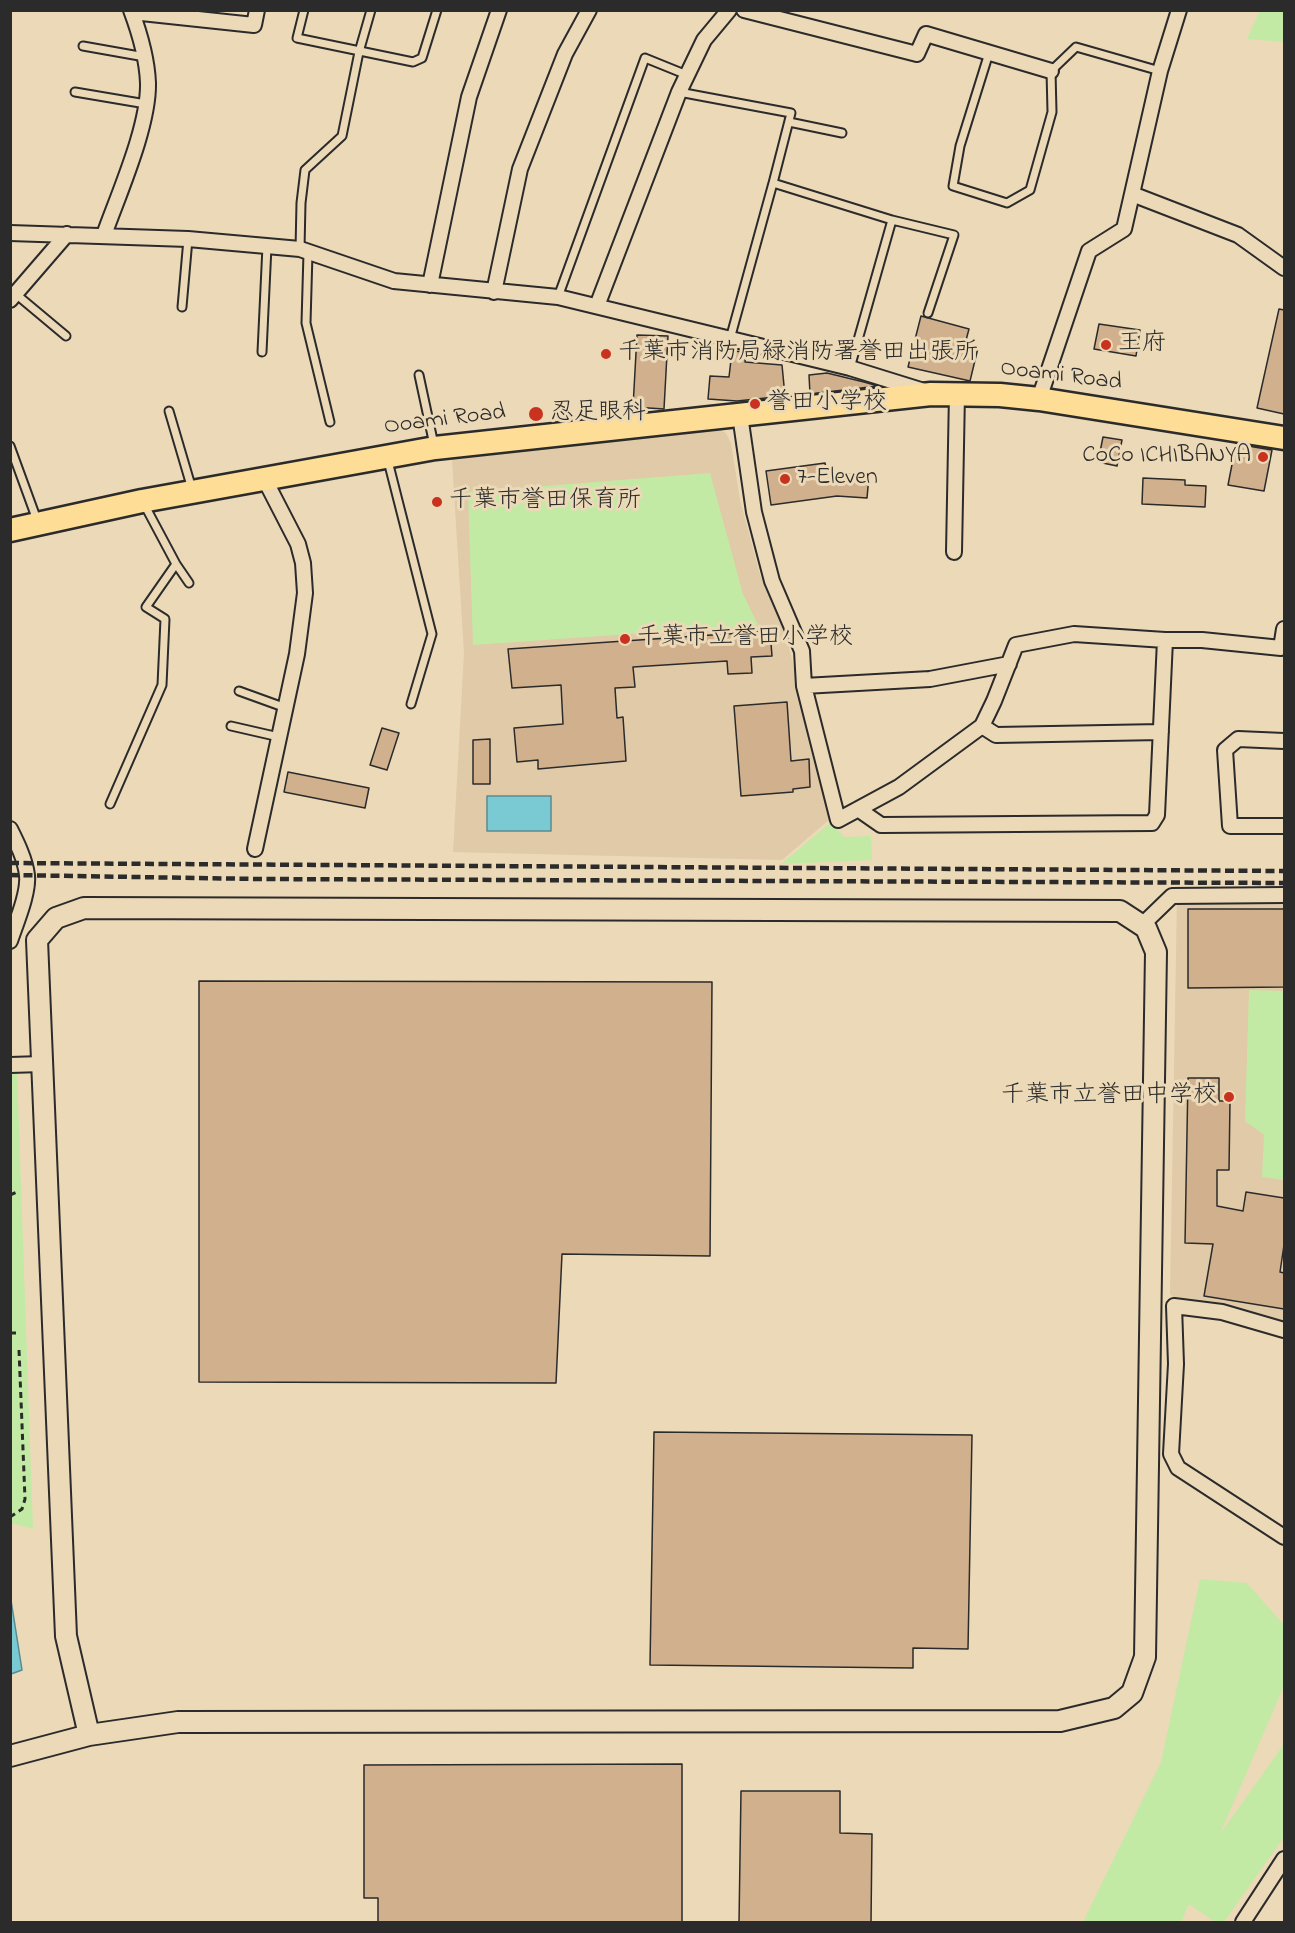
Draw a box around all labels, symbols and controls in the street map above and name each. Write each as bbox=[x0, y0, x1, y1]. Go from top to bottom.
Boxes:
place label: 王府 bbox=[1118, 331, 1166, 359]
marker: 王府 bbox=[1099, 338, 1113, 352]
place label: 千葉市消防局緑消防署誉田出張所 bbox=[618, 340, 978, 368]
marker: 千葉市消防局緑消防署誉田出張所 bbox=[599, 347, 613, 361]
street label: Ooami Road bbox=[999, 355, 1123, 399]
place label: 誉田小学校 bbox=[767, 390, 887, 418]
marker: 誉田小学校 bbox=[748, 397, 762, 411]
street label: Ooami Road bbox=[383, 399, 507, 443]
place label: 忍足眼科 bbox=[550, 400, 646, 428]
marker: 忍足眼科 bbox=[527, 405, 545, 423]
place label: CoCo ICHIBANYA bbox=[1082, 443, 1251, 471]
marker: CoCo ICHIBANYA bbox=[1256, 450, 1270, 464]
place label: 7-Eleven bbox=[797, 465, 878, 493]
marker: 7-Eleven bbox=[778, 472, 792, 486]
place label: 千葉市誉田保育所 bbox=[449, 488, 641, 516]
marker: 千葉市誉田保育所 bbox=[430, 495, 444, 509]
place label: 千葉市立誉田小学校 bbox=[637, 625, 853, 653]
marker: 千葉市立誉田小学校 bbox=[618, 632, 632, 646]
place label: 千葉市立誉田中学校 bbox=[1001, 1083, 1217, 1111]
marker: 千葉市立誉田中学校 bbox=[1222, 1090, 1236, 1104]

